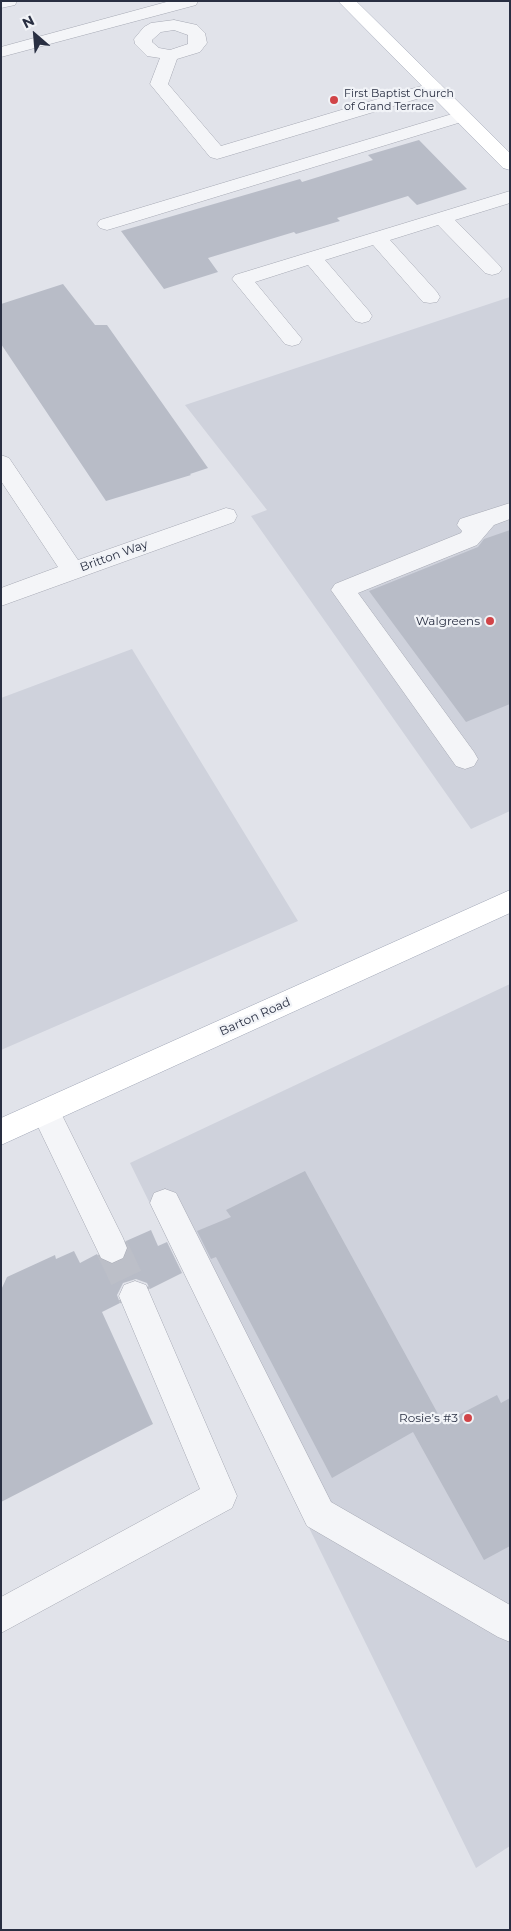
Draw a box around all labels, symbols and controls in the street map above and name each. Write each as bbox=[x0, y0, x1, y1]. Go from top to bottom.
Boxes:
north arrow bbox=[10, 10, 60, 60]
text: N bbox=[19, 11, 37, 32]
place label: First Baptist Church of Grand Terrace bbox=[344, 87, 454, 113]
marker: First Baptist Church of Grand Terrace bbox=[328, 94, 340, 106]
street label: Britton Way bbox=[78, 537, 150, 575]
place label: Walgreens bbox=[416, 614, 480, 628]
marker: Walgreens bbox=[484, 615, 496, 627]
street label: Barton Road bbox=[217, 995, 293, 1039]
place label: Rosie’s #3 bbox=[399, 1411, 458, 1425]
marker: Rosie’s #3 bbox=[462, 1412, 474, 1424]

